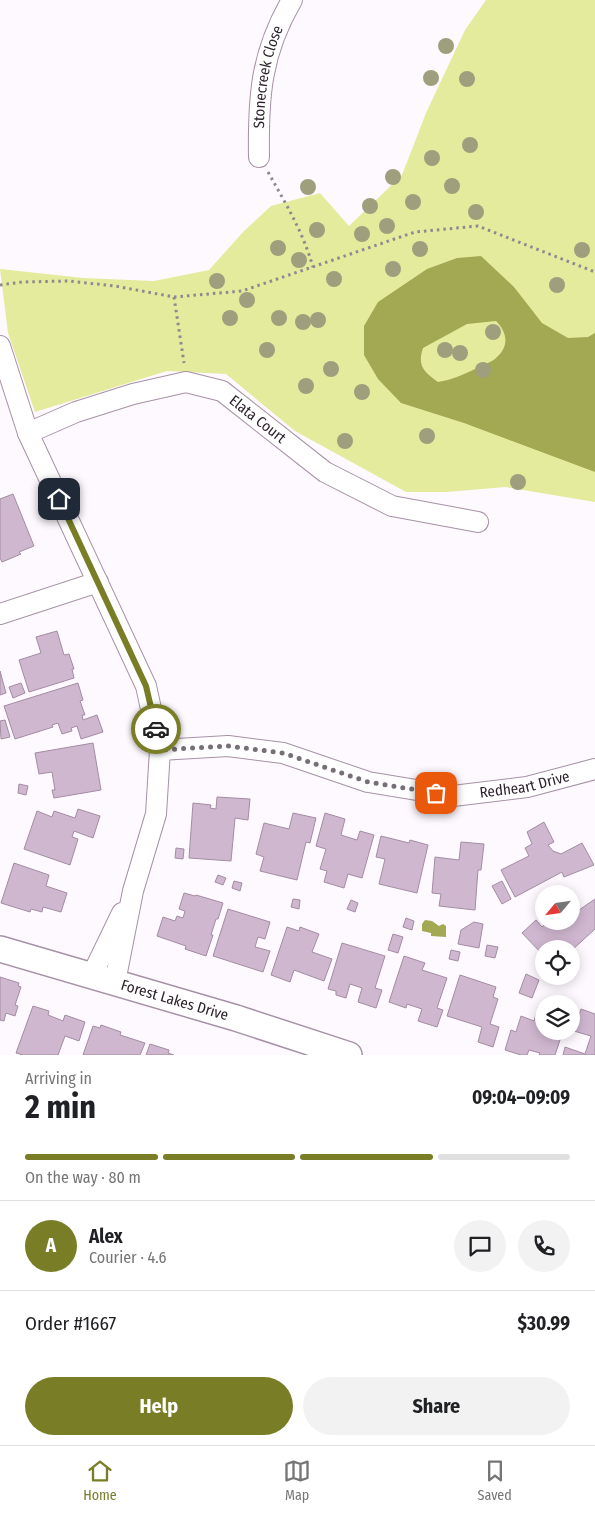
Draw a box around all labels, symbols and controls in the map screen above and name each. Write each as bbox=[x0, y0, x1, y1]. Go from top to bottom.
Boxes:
street label: Stonecreek Close bbox=[250, 23, 287, 129]
street label: Elata Court bbox=[226, 391, 290, 447]
pin bbox=[38, 478, 80, 520]
icon: home bbox=[45, 485, 73, 513]
courier bbox=[131, 704, 181, 754]
icon: car bbox=[142, 715, 170, 743]
street label: Redheart Drive bbox=[478, 767, 572, 802]
pin bbox=[415, 772, 457, 814]
icon: bag bbox=[422, 779, 450, 807]
north arrow bbox=[535, 885, 580, 930]
map controls bbox=[535, 885, 580, 1040]
button: locate bbox=[535, 940, 580, 985]
street label: Forest Lakes Drive bbox=[119, 976, 230, 1024]
button: layers bbox=[535, 995, 580, 1040]
text: Arriving in bbox=[25, 1069, 92, 1088]
text: 09:04–09:09 bbox=[472, 1086, 570, 1109]
text: 2 min bbox=[25, 1088, 96, 1126]
text: On the way · 80 m bbox=[25, 1168, 141, 1187]
button: chat bbox=[454, 1220, 506, 1272]
button: phone bbox=[518, 1220, 570, 1272]
text: Alex bbox=[89, 1225, 123, 1248]
text: A bbox=[46, 1234, 56, 1257]
text: Courier · 4.6 bbox=[89, 1248, 167, 1267]
text: Order #1667 bbox=[25, 1312, 116, 1335]
text: $30.99 bbox=[518, 1312, 570, 1335]
button: Help bbox=[25, 1377, 293, 1435]
button: Share bbox=[303, 1377, 570, 1435]
tab: Home bbox=[83, 1457, 117, 1504]
tab: Map bbox=[283, 1457, 311, 1504]
tab: Saved bbox=[478, 1457, 512, 1504]

